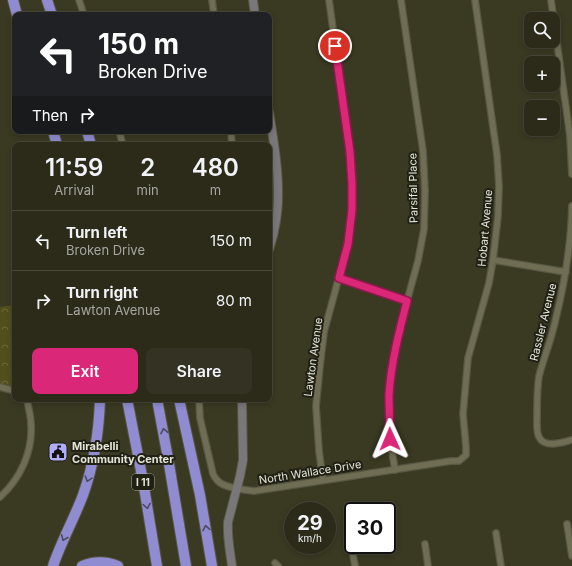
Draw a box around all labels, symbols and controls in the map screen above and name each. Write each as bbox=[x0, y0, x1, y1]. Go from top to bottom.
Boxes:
map controls bbox=[524, 12, 560, 136]
button: search bbox=[524, 12, 560, 48]
text: 150 m bbox=[98, 27, 179, 61]
icon: left bbox=[32, 28, 84, 80]
pin bbox=[318, 29, 352, 63]
icon: arrive bbox=[324, 35, 346, 57]
button: + bbox=[524, 56, 560, 92]
text: Broken Drive bbox=[98, 61, 207, 82]
button: − bbox=[524, 100, 560, 136]
icon: right bbox=[76, 104, 98, 126]
text: Then bbox=[32, 106, 68, 125]
text: 11:59 bbox=[45, 153, 103, 182]
text: 2 bbox=[140, 153, 155, 182]
text: 480 bbox=[192, 153, 239, 182]
street label: Parsifal Place bbox=[405, 153, 421, 223]
text: Arrival bbox=[54, 182, 94, 198]
text: min bbox=[137, 182, 159, 198]
text: m bbox=[210, 182, 221, 198]
street label: Hobart Avenue bbox=[475, 189, 495, 267]
text: Turn left bbox=[66, 223, 127, 242]
icon: left bbox=[32, 230, 54, 252]
text: 150 m bbox=[210, 231, 252, 250]
text: Broken Drive bbox=[66, 242, 145, 258]
street label: Rassler Avenue bbox=[527, 282, 559, 362]
text: Turn right bbox=[66, 283, 138, 302]
icon: right bbox=[32, 290, 54, 312]
text: 80 m bbox=[216, 291, 252, 310]
text: Lawton Avenue bbox=[66, 302, 160, 318]
street label: Lawton Avenue bbox=[301, 317, 325, 397]
button: Exit bbox=[32, 348, 138, 394]
button: Share bbox=[146, 348, 252, 394]
position arrow bbox=[369, 418, 411, 460]
one-way arrow bbox=[160, 428, 168, 434]
place label: Mirabelli Community Center bbox=[72, 439, 174, 466]
public building icon: Mirabelli Community Center bbox=[47, 441, 69, 463]
street label: North Wallace Drive bbox=[258, 457, 362, 487]
road number: I 11 bbox=[132, 474, 154, 490]
one-way arrow bbox=[84, 475, 93, 482]
speed limit sign: 30 bbox=[344, 502, 396, 554]
one-way arrow bbox=[142, 503, 151, 509]
text: 29 bbox=[297, 511, 323, 535]
one-way arrow bbox=[202, 524, 210, 531]
text: km/h bbox=[298, 532, 322, 544]
one-way arrow bbox=[61, 534, 69, 541]

